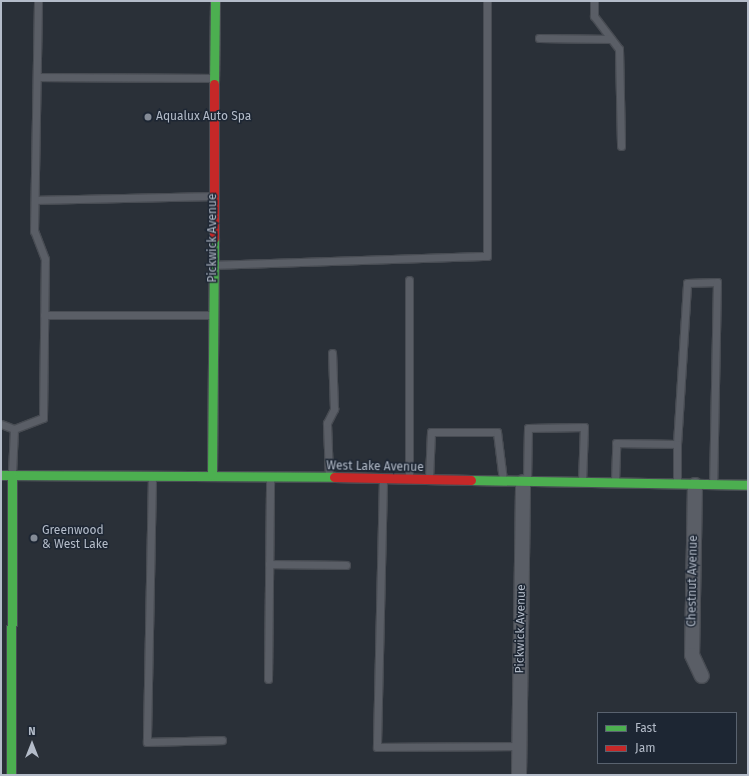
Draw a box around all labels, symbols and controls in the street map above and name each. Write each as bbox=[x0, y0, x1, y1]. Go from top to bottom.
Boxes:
place label: Aqualux Auto Spa bbox=[156, 110, 251, 124]
marker: Aqualux Auto Spa bbox=[143, 112, 153, 122]
street label: Pickwick Avenue bbox=[206, 193, 220, 283]
street label: West Lake Avenue bbox=[326, 459, 424, 475]
place label: Greenwood & West Lake bbox=[42, 524, 108, 552]
marker: Greenwood & West Lake bbox=[29, 533, 39, 543]
street label: Chestnut Avenue bbox=[685, 535, 701, 627]
street label: Pickwick Avenue bbox=[513, 584, 529, 674]
legend bbox=[597, 712, 737, 764]
text: Fast bbox=[635, 721, 657, 735]
north arrow bbox=[12, 724, 52, 764]
text: N bbox=[28, 725, 36, 738]
text: Jam bbox=[635, 741, 655, 755]

